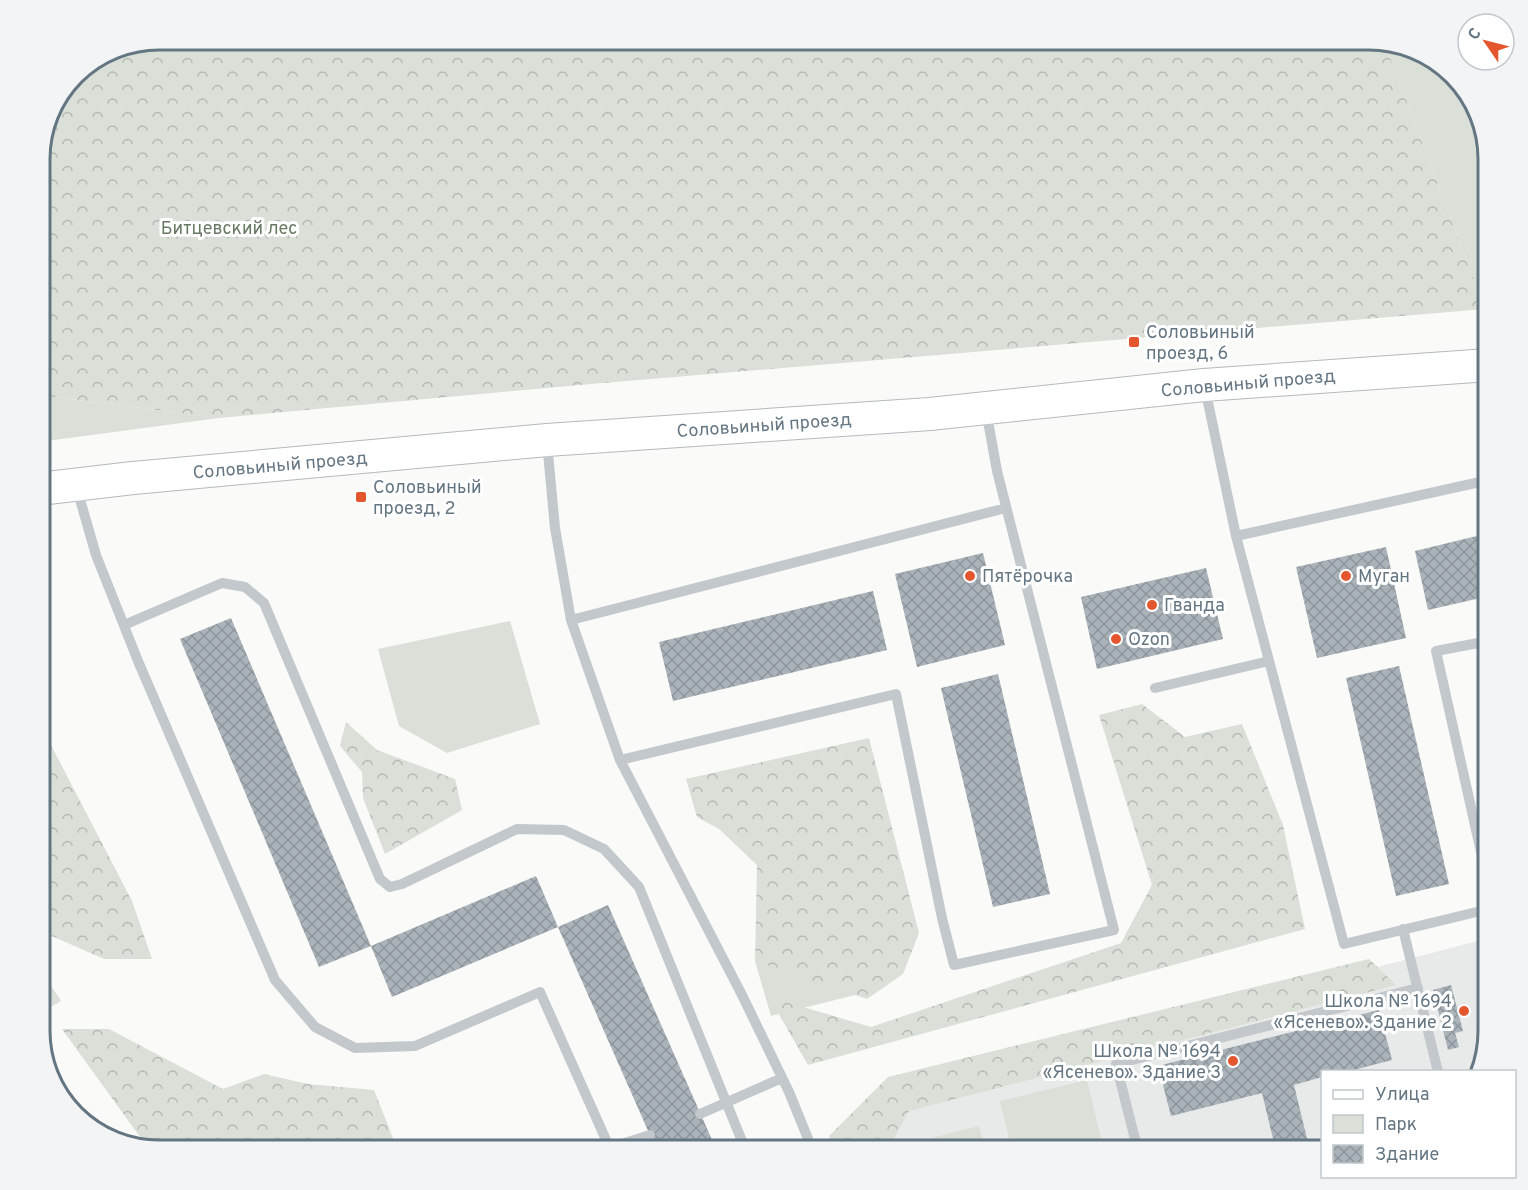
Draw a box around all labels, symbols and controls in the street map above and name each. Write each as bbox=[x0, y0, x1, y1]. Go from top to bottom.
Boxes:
north arrow bbox=[1456, 12, 1516, 72]
text: С bbox=[1464, 25, 1486, 44]
park label: Битцевский лес bbox=[161, 218, 297, 241]
place label: Соловьиный проезд, 6 bbox=[1146, 322, 1255, 366]
marker: Соловьиный проезд, 6 bbox=[1127, 335, 1141, 349]
street label: Соловьиный проезд bbox=[1160, 365, 1337, 404]
street label: Соловьиный проезд bbox=[676, 409, 852, 444]
street label: Соловьиный проезд bbox=[192, 447, 369, 486]
place label: Соловьиный проезд, 2 bbox=[373, 477, 482, 521]
marker: Соловьиный проезд, 2 bbox=[354, 490, 368, 504]
place label: Пятёрочка bbox=[982, 566, 1073, 589]
place label: Муган bbox=[1358, 566, 1410, 589]
marker: Пятёрочка bbox=[963, 569, 977, 583]
marker: Муган bbox=[1339, 569, 1353, 583]
place label: Гванда bbox=[1164, 595, 1225, 618]
marker: Гванда bbox=[1145, 598, 1159, 612]
place label: Ozon bbox=[1128, 629, 1170, 652]
marker: Ozon bbox=[1109, 632, 1123, 646]
place label: Школа № 1694 «Ясенево». Здание 2 bbox=[1274, 991, 1452, 1035]
marker: Школа № 1694 «Ясенево». Здание 2 bbox=[1457, 1004, 1471, 1018]
place label: Школа № 1694 «Ясенево». Здание 3 bbox=[1043, 1041, 1221, 1085]
marker: Школа № 1694 «Ясенево». Здание 3 bbox=[1226, 1054, 1240, 1068]
legend bbox=[1321, 1070, 1516, 1178]
text: Улица bbox=[1375, 1084, 1429, 1107]
text: Парк bbox=[1375, 1114, 1417, 1137]
text: Здание bbox=[1375, 1144, 1439, 1167]

